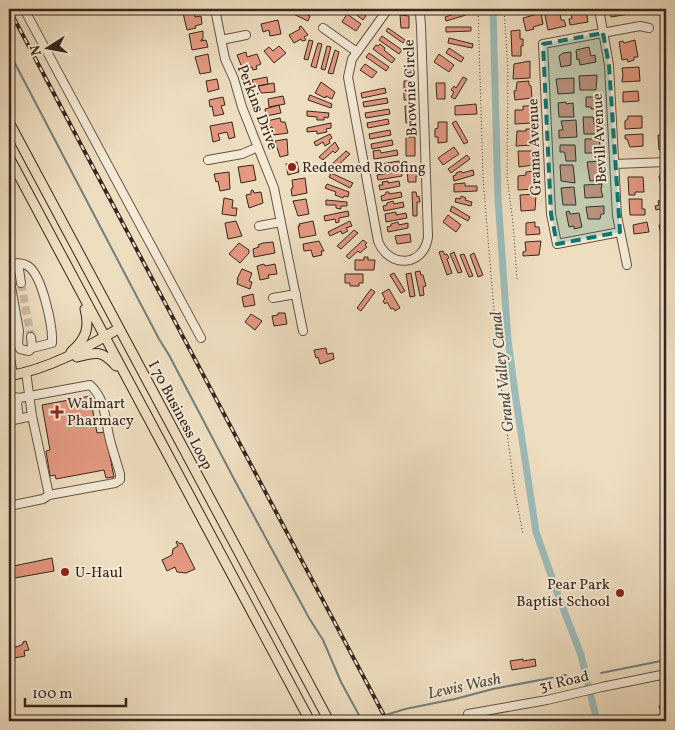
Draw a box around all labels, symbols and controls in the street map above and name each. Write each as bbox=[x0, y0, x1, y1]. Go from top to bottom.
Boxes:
north arrow bbox=[22, 22, 72, 72]
street label: Brownie Circle bbox=[399, 39, 424, 137]
text: N bbox=[26, 43, 47, 57]
street label: Perkins Drive bbox=[231, 62, 282, 153]
street label: Bevill Avenue bbox=[588, 93, 613, 183]
street label: Grama Avenue bbox=[523, 98, 548, 196]
place label: Redeemed Roofing bbox=[302, 158, 426, 179]
marker: Redeemed Roofing bbox=[286, 161, 298, 173]
water label: Grand Valley Canal bbox=[486, 310, 520, 433]
street label: I 70 Business Loop bbox=[142, 358, 217, 474]
place label: Walmart Pharmacy bbox=[67, 394, 134, 432]
marker: Walmart Pharmacy bbox=[51, 406, 63, 418]
place label: U-Haul bbox=[75, 563, 123, 584]
marker: U-Haul bbox=[59, 566, 71, 578]
place label: Pear Park Baptist School bbox=[516, 575, 610, 613]
marker: Pear Park Baptist School bbox=[614, 587, 626, 599]
street label: 31 Road bbox=[537, 667, 591, 698]
water label: Lewis Wash bbox=[426, 668, 503, 705]
scale bar bbox=[25, 675, 126, 707]
text: 100 m bbox=[32, 684, 72, 705]

